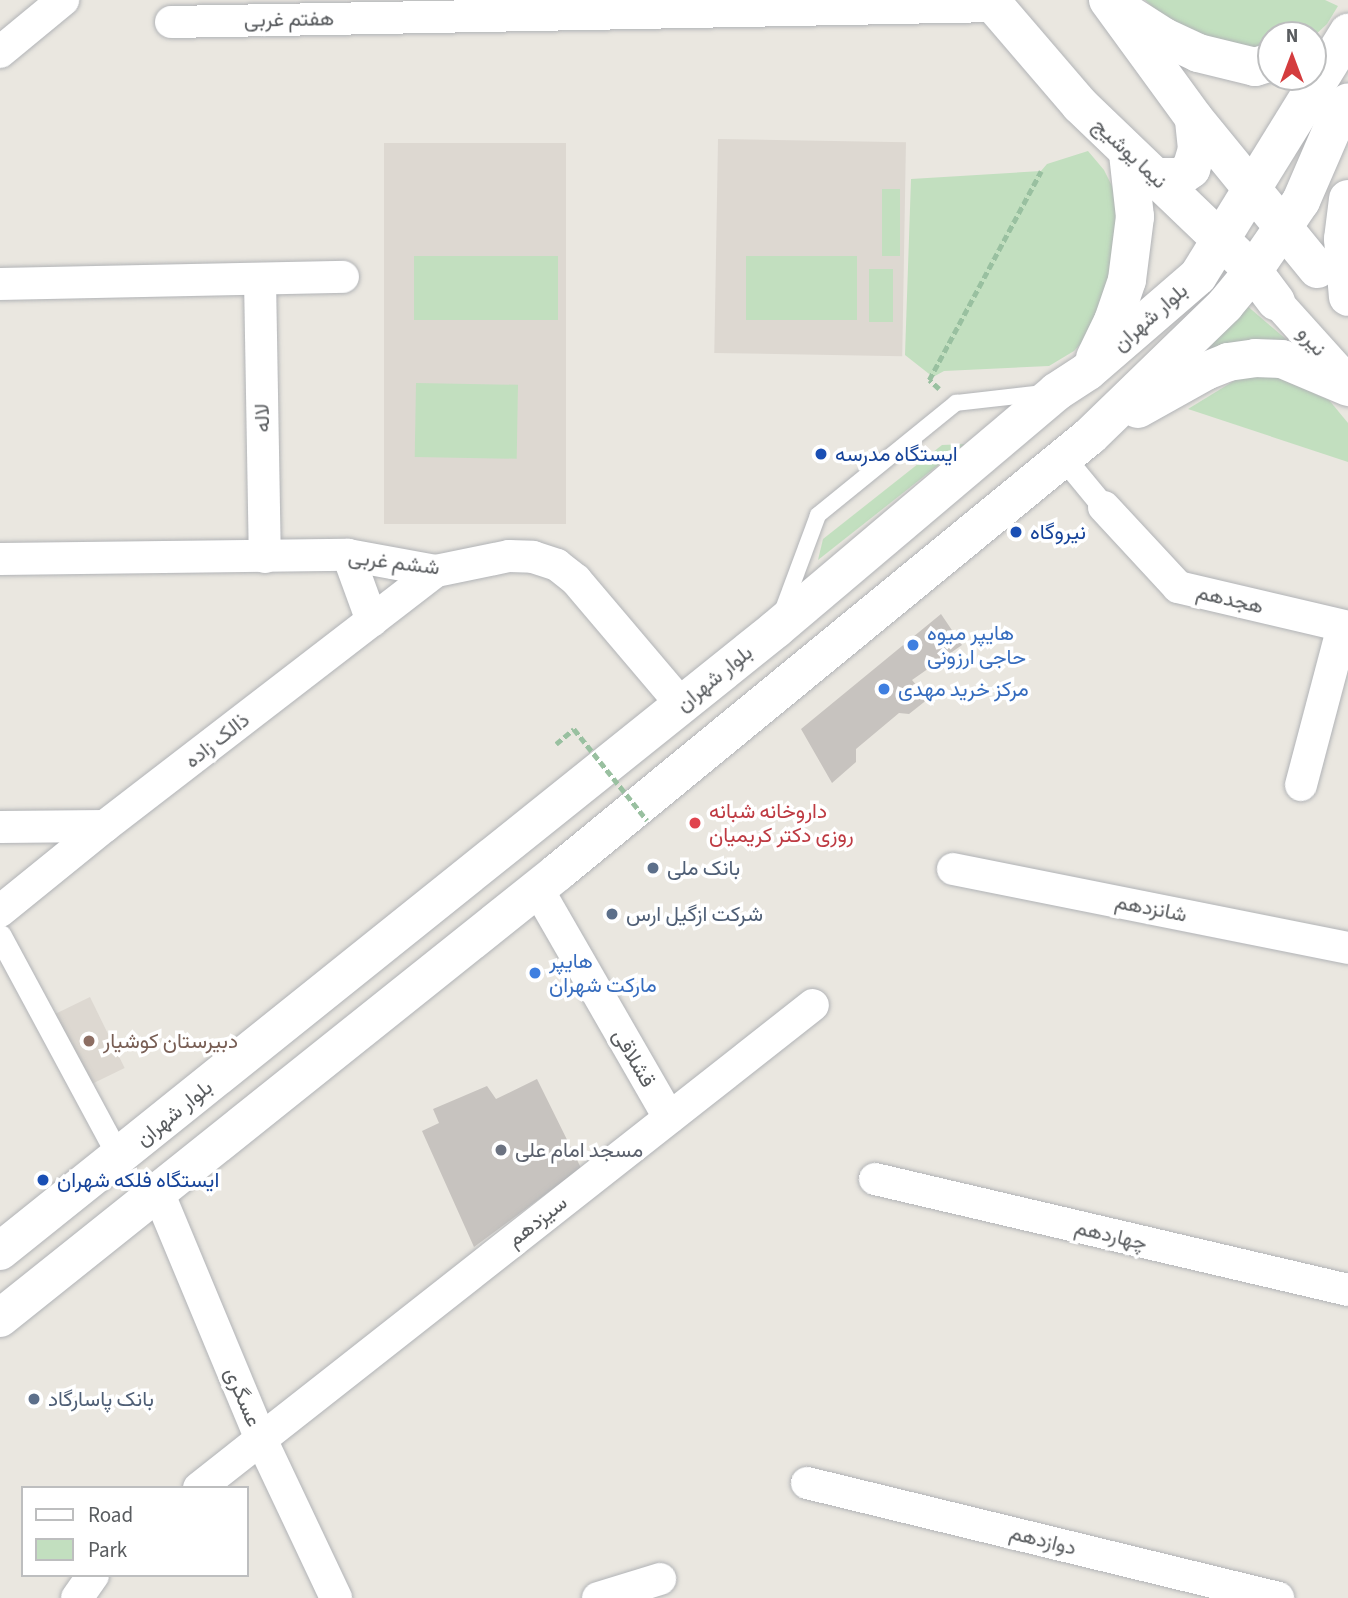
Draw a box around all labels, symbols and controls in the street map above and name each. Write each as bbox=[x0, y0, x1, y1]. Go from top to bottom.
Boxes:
street label: هفتم غربی bbox=[244, 6, 334, 32]
north arrow bbox=[1257, 21, 1327, 91]
text: N bbox=[1286, 23, 1298, 50]
street label: نیما یوشیج bbox=[1088, 112, 1172, 194]
street label: بلوار شهران bbox=[1107, 278, 1193, 356]
street label: نیرو bbox=[1292, 321, 1332, 361]
street label: لاله bbox=[249, 403, 275, 433]
place label: ایستگاه مدرسه bbox=[835, 441, 958, 467]
marker: ایستگاه مدرسه bbox=[813, 446, 829, 462]
place label: نیروگاه bbox=[1030, 519, 1086, 545]
marker: نیروگاه bbox=[1008, 524, 1024, 540]
street label: ششم غربی bbox=[347, 544, 441, 580]
street label: هجدهم bbox=[1194, 579, 1266, 619]
place label: هایپر میوه حاجی ارزونی bbox=[927, 620, 1026, 670]
marker: هایپر میوه حاجی ارزونی bbox=[905, 637, 921, 653]
street label: بلوار شهران bbox=[671, 639, 757, 717]
place label: مرکز خرید مهدی bbox=[898, 676, 1029, 702]
marker: مرکز خرید مهدی bbox=[876, 681, 892, 697]
street label: ذالک زاده bbox=[180, 707, 254, 773]
place label: داروخانه شبانه روزی دکتر کریمیان bbox=[709, 798, 854, 848]
marker: داروخانه شبانه روزی دکتر کریمیان bbox=[687, 815, 703, 831]
place label: بانک ملی bbox=[667, 855, 740, 881]
marker: بانک ملی bbox=[645, 860, 661, 876]
street label: شانزدهم bbox=[1113, 889, 1189, 927]
place label: شرکت ازگیل ارس bbox=[626, 901, 763, 927]
marker: شرکت ازگیل ارس bbox=[604, 906, 620, 922]
place label: هایپر مارکت شهران bbox=[549, 948, 657, 998]
marker: هایپر مارکت شهران bbox=[527, 965, 543, 981]
street label: قشلاقی bbox=[607, 1024, 661, 1092]
place label: دبیرستان کوشیار bbox=[103, 1028, 238, 1054]
marker: دبیرستان کوشیار bbox=[81, 1033, 97, 1049]
street label: بلوار شهران bbox=[131, 1074, 217, 1152]
place label: مسجد امام علی bbox=[515, 1137, 643, 1163]
marker: مسجد امام علی bbox=[493, 1142, 509, 1158]
place label: ایستگاه فلکه شهران bbox=[57, 1167, 219, 1193]
marker: ایستگاه فلکه شهران bbox=[35, 1172, 51, 1188]
street label: سیزدهم bbox=[502, 1190, 572, 1252]
street label: چهاردهم bbox=[1072, 1214, 1150, 1256]
street label: عسگری bbox=[219, 1363, 267, 1431]
place label: بانک پاسارگاد bbox=[48, 1386, 154, 1412]
marker: بانک پاسارگاد bbox=[26, 1391, 42, 1407]
legend bbox=[21, 1486, 248, 1577]
text: Road bbox=[88, 1500, 133, 1530]
street label: دوازدهم bbox=[1007, 1520, 1079, 1560]
text: Park bbox=[88, 1535, 127, 1565]

